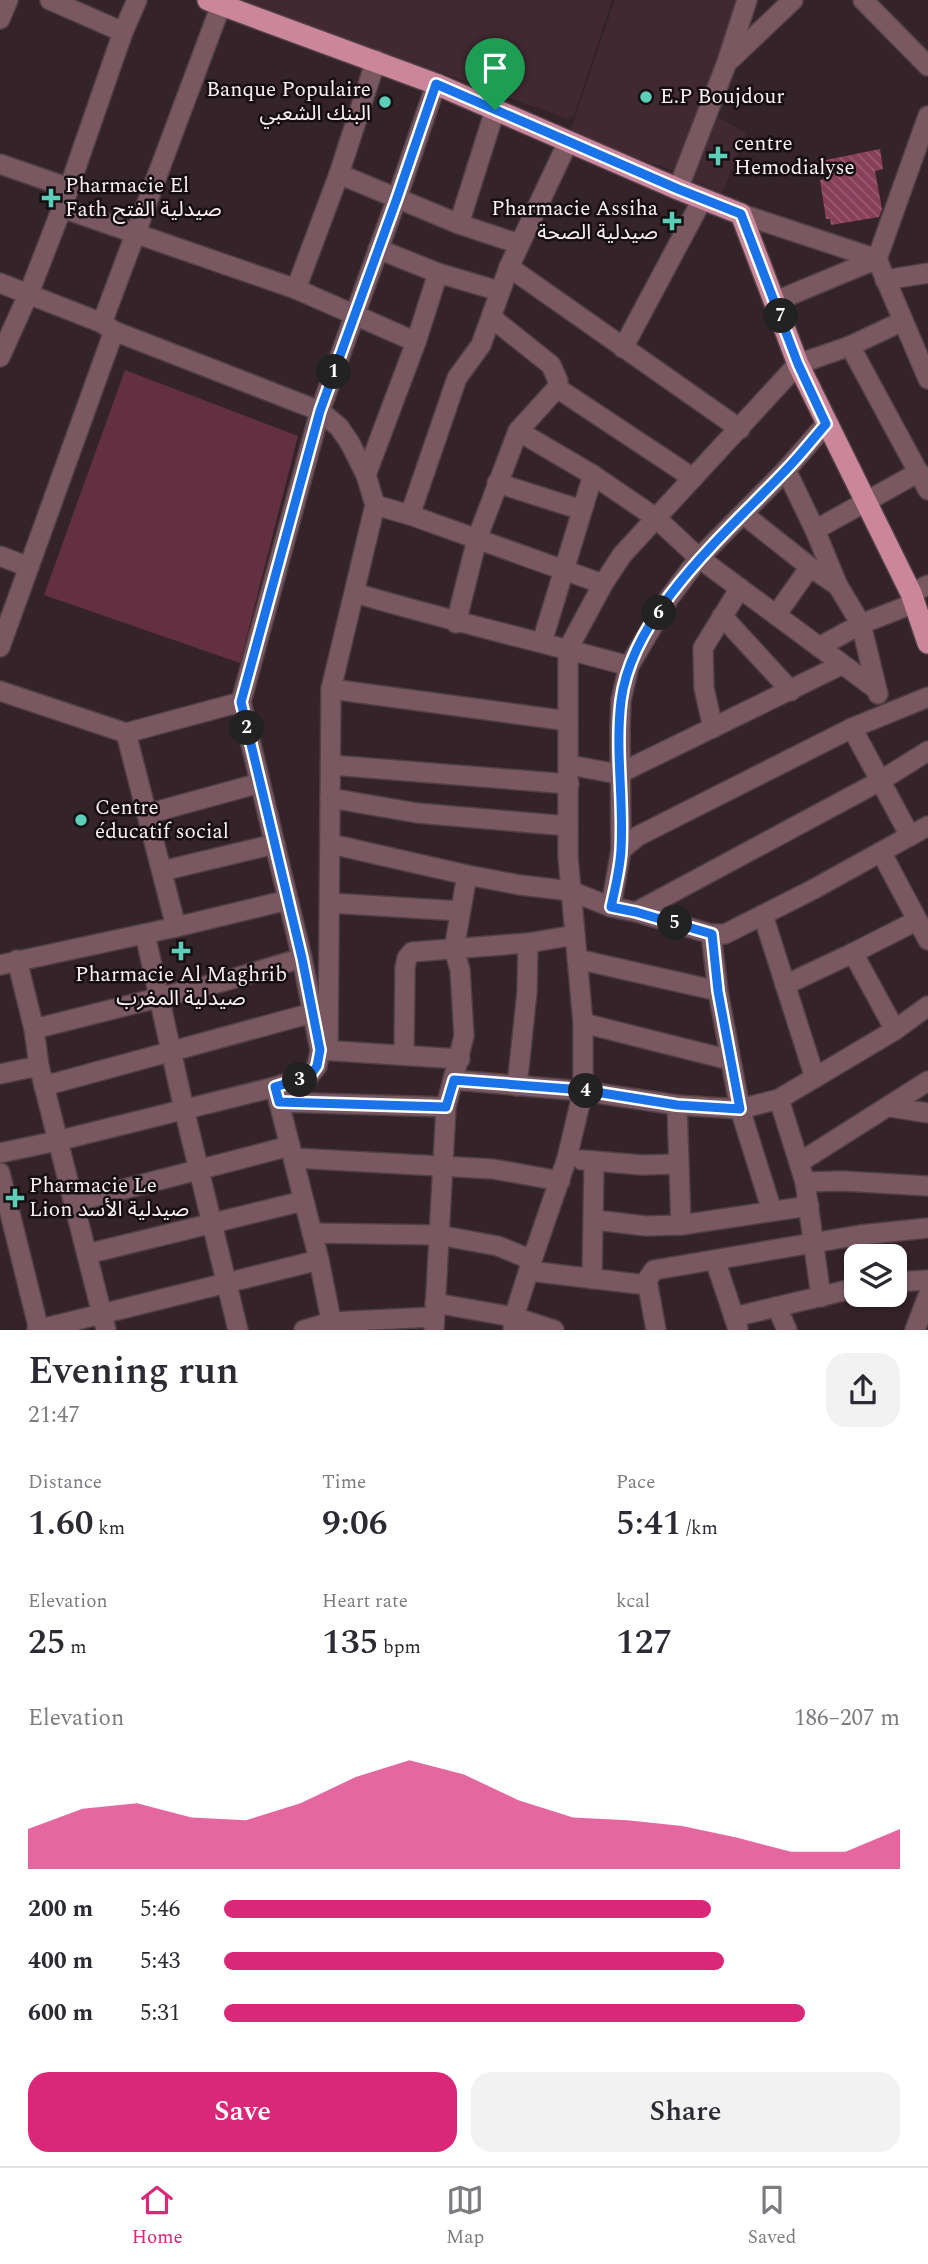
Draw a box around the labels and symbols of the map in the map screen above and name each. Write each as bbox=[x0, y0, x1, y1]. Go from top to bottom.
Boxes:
pin bbox=[465, 38, 525, 110]
place label: Banque Populaire البنك الشعبي bbox=[206, 74, 371, 130]
place label: E.P Boujdour bbox=[660, 81, 785, 113]
marker: E.P Boujdour bbox=[638, 89, 654, 105]
marker: Banque Populaire البنك الشعبي bbox=[377, 94, 393, 110]
place label: centre Hemodialyse bbox=[734, 128, 855, 184]
marker: centre Hemodialyse bbox=[708, 146, 728, 166]
place label: Pharmacie El Fath صيدلية الفتح bbox=[65, 170, 222, 226]
marker: Pharmacie El Fath صيدلية الفتح bbox=[43, 190, 59, 206]
place label: Pharmacie Assiha صيدلية الصحة bbox=[491, 193, 659, 249]
marker: Pharmacie Assiha صيدلية الصحة bbox=[664, 213, 680, 229]
pin: 7 bbox=[764, 298, 798, 334]
pin: 1 bbox=[316, 354, 352, 390]
pin: 6 bbox=[642, 596, 676, 630]
pin: 2 bbox=[230, 710, 264, 746]
place label: Centre éducatif social bbox=[95, 792, 229, 848]
marker: Centre éducatif social bbox=[73, 812, 89, 828]
pin: 5 bbox=[658, 906, 692, 940]
marker: Pharmacie Al Maghrib صيدلية المغرب bbox=[173, 943, 189, 959]
place label: Pharmacie Al Maghrib صيدلية المغرب bbox=[75, 959, 287, 1015]
pin: 3 bbox=[282, 1062, 318, 1098]
pin: 4 bbox=[568, 1074, 604, 1108]
place label: Pharmacie Le Lion صيدلية الأسد bbox=[29, 1170, 189, 1226]
marker: Pharmacie Le Lion صيدلية الأسد bbox=[7, 1190, 23, 1206]

